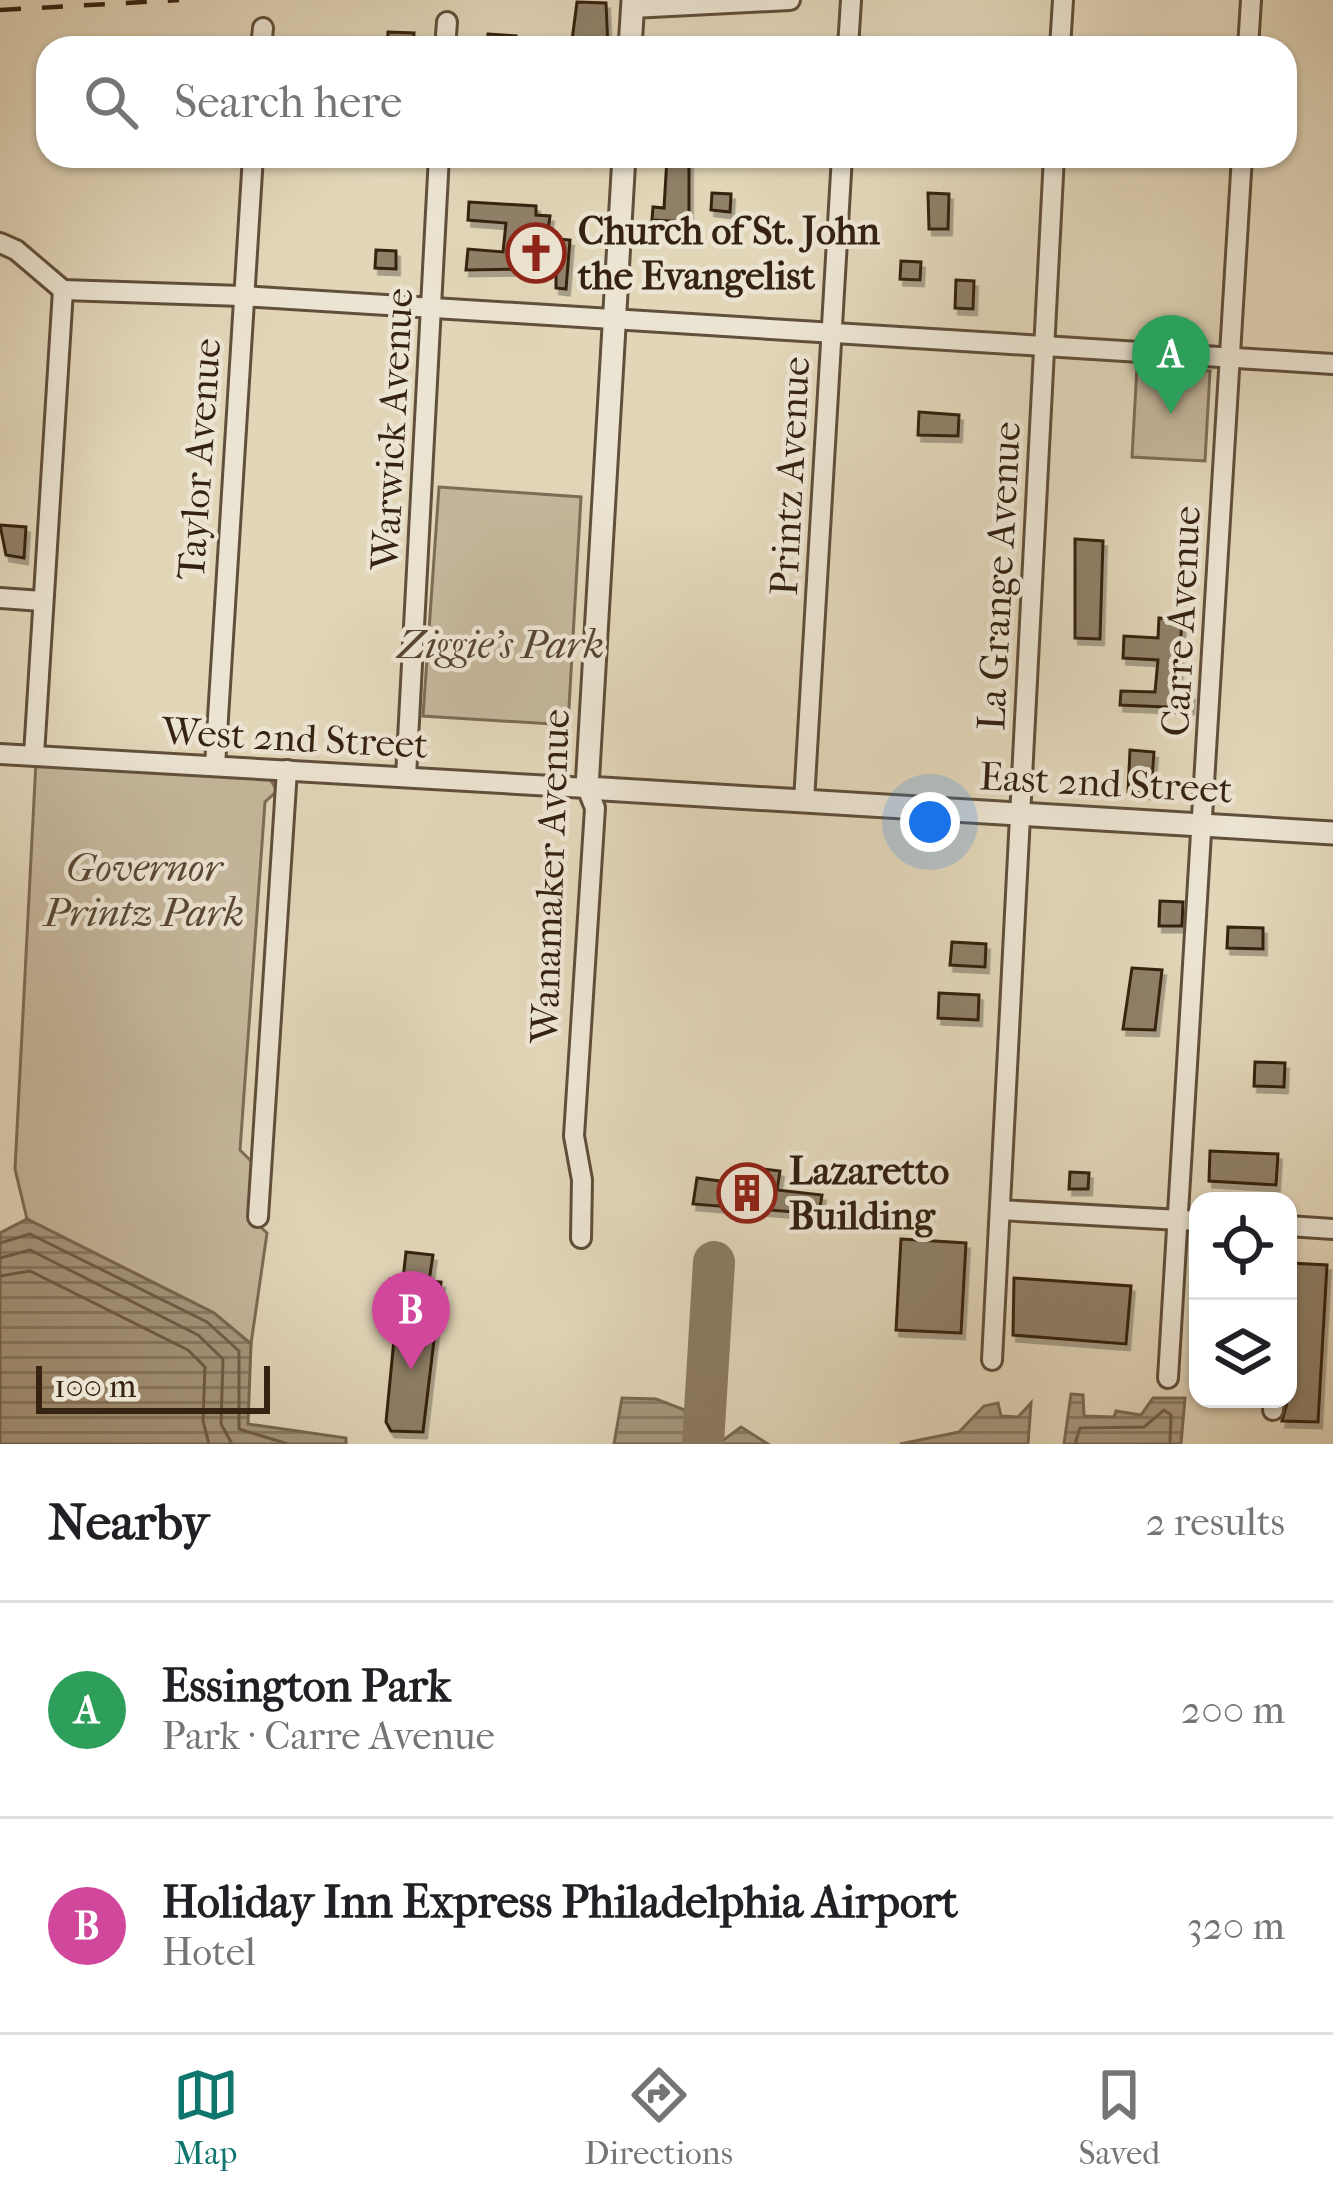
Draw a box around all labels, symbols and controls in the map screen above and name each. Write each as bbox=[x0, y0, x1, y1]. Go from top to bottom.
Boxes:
search box bbox=[36, 36, 1297, 168]
icon: search bbox=[78, 69, 144, 135]
text: Search here bbox=[174, 76, 402, 129]
place label: Church of St. John the Evangelist bbox=[577, 208, 880, 299]
church icon: Church of St. John the Evangelist bbox=[505, 222, 567, 284]
street label: Warwick Avenue bbox=[362, 287, 422, 572]
pin: A bbox=[1132, 315, 1210, 414]
street label: Taylor Avenue bbox=[168, 337, 230, 581]
street label: Printz Avenue bbox=[761, 355, 819, 597]
street label: La Grange Avenue bbox=[968, 420, 1030, 732]
street label: Carre Avenue bbox=[1152, 505, 1210, 737]
park label: Ziggie's Park bbox=[396, 622, 604, 668]
street label: West 2nd Street bbox=[160, 708, 429, 768]
street label: Wanamaker Avenue bbox=[521, 708, 579, 1045]
street label: East 2nd Street bbox=[978, 753, 1234, 813]
your location bbox=[900, 792, 960, 852]
park label: Governor Printz Park bbox=[42, 845, 244, 936]
place label: Lazaretto Building bbox=[789, 1148, 949, 1239]
building icon: Lazaretto Building bbox=[716, 1162, 778, 1224]
map controls bbox=[1189, 1192, 1297, 1408]
button: locate bbox=[1189, 1192, 1297, 1300]
pin: B bbox=[372, 1271, 450, 1370]
button: layers bbox=[1189, 1300, 1297, 1408]
scale bar bbox=[36, 1360, 270, 1413]
text: 100 m bbox=[54, 1367, 137, 1406]
text: Nearby bbox=[48, 1492, 209, 1552]
text: 2 results bbox=[1146, 1499, 1285, 1545]
text: Essington Park bbox=[162, 1660, 451, 1713]
text: A bbox=[74, 1687, 100, 1733]
text: 200 m bbox=[1181, 1687, 1285, 1733]
text: Park · Carre Avenue bbox=[162, 1713, 495, 1759]
text: Holiday Inn Express Philadelphia Airport bbox=[162, 1876, 958, 1929]
text: B bbox=[74, 1903, 100, 1949]
text: 320 m bbox=[1187, 1903, 1285, 1949]
text: Hotel bbox=[162, 1929, 256, 1975]
tab: Map bbox=[173, 2062, 239, 2173]
tab: Directions bbox=[584, 2062, 733, 2173]
tab: Saved bbox=[1078, 2062, 1160, 2173]

